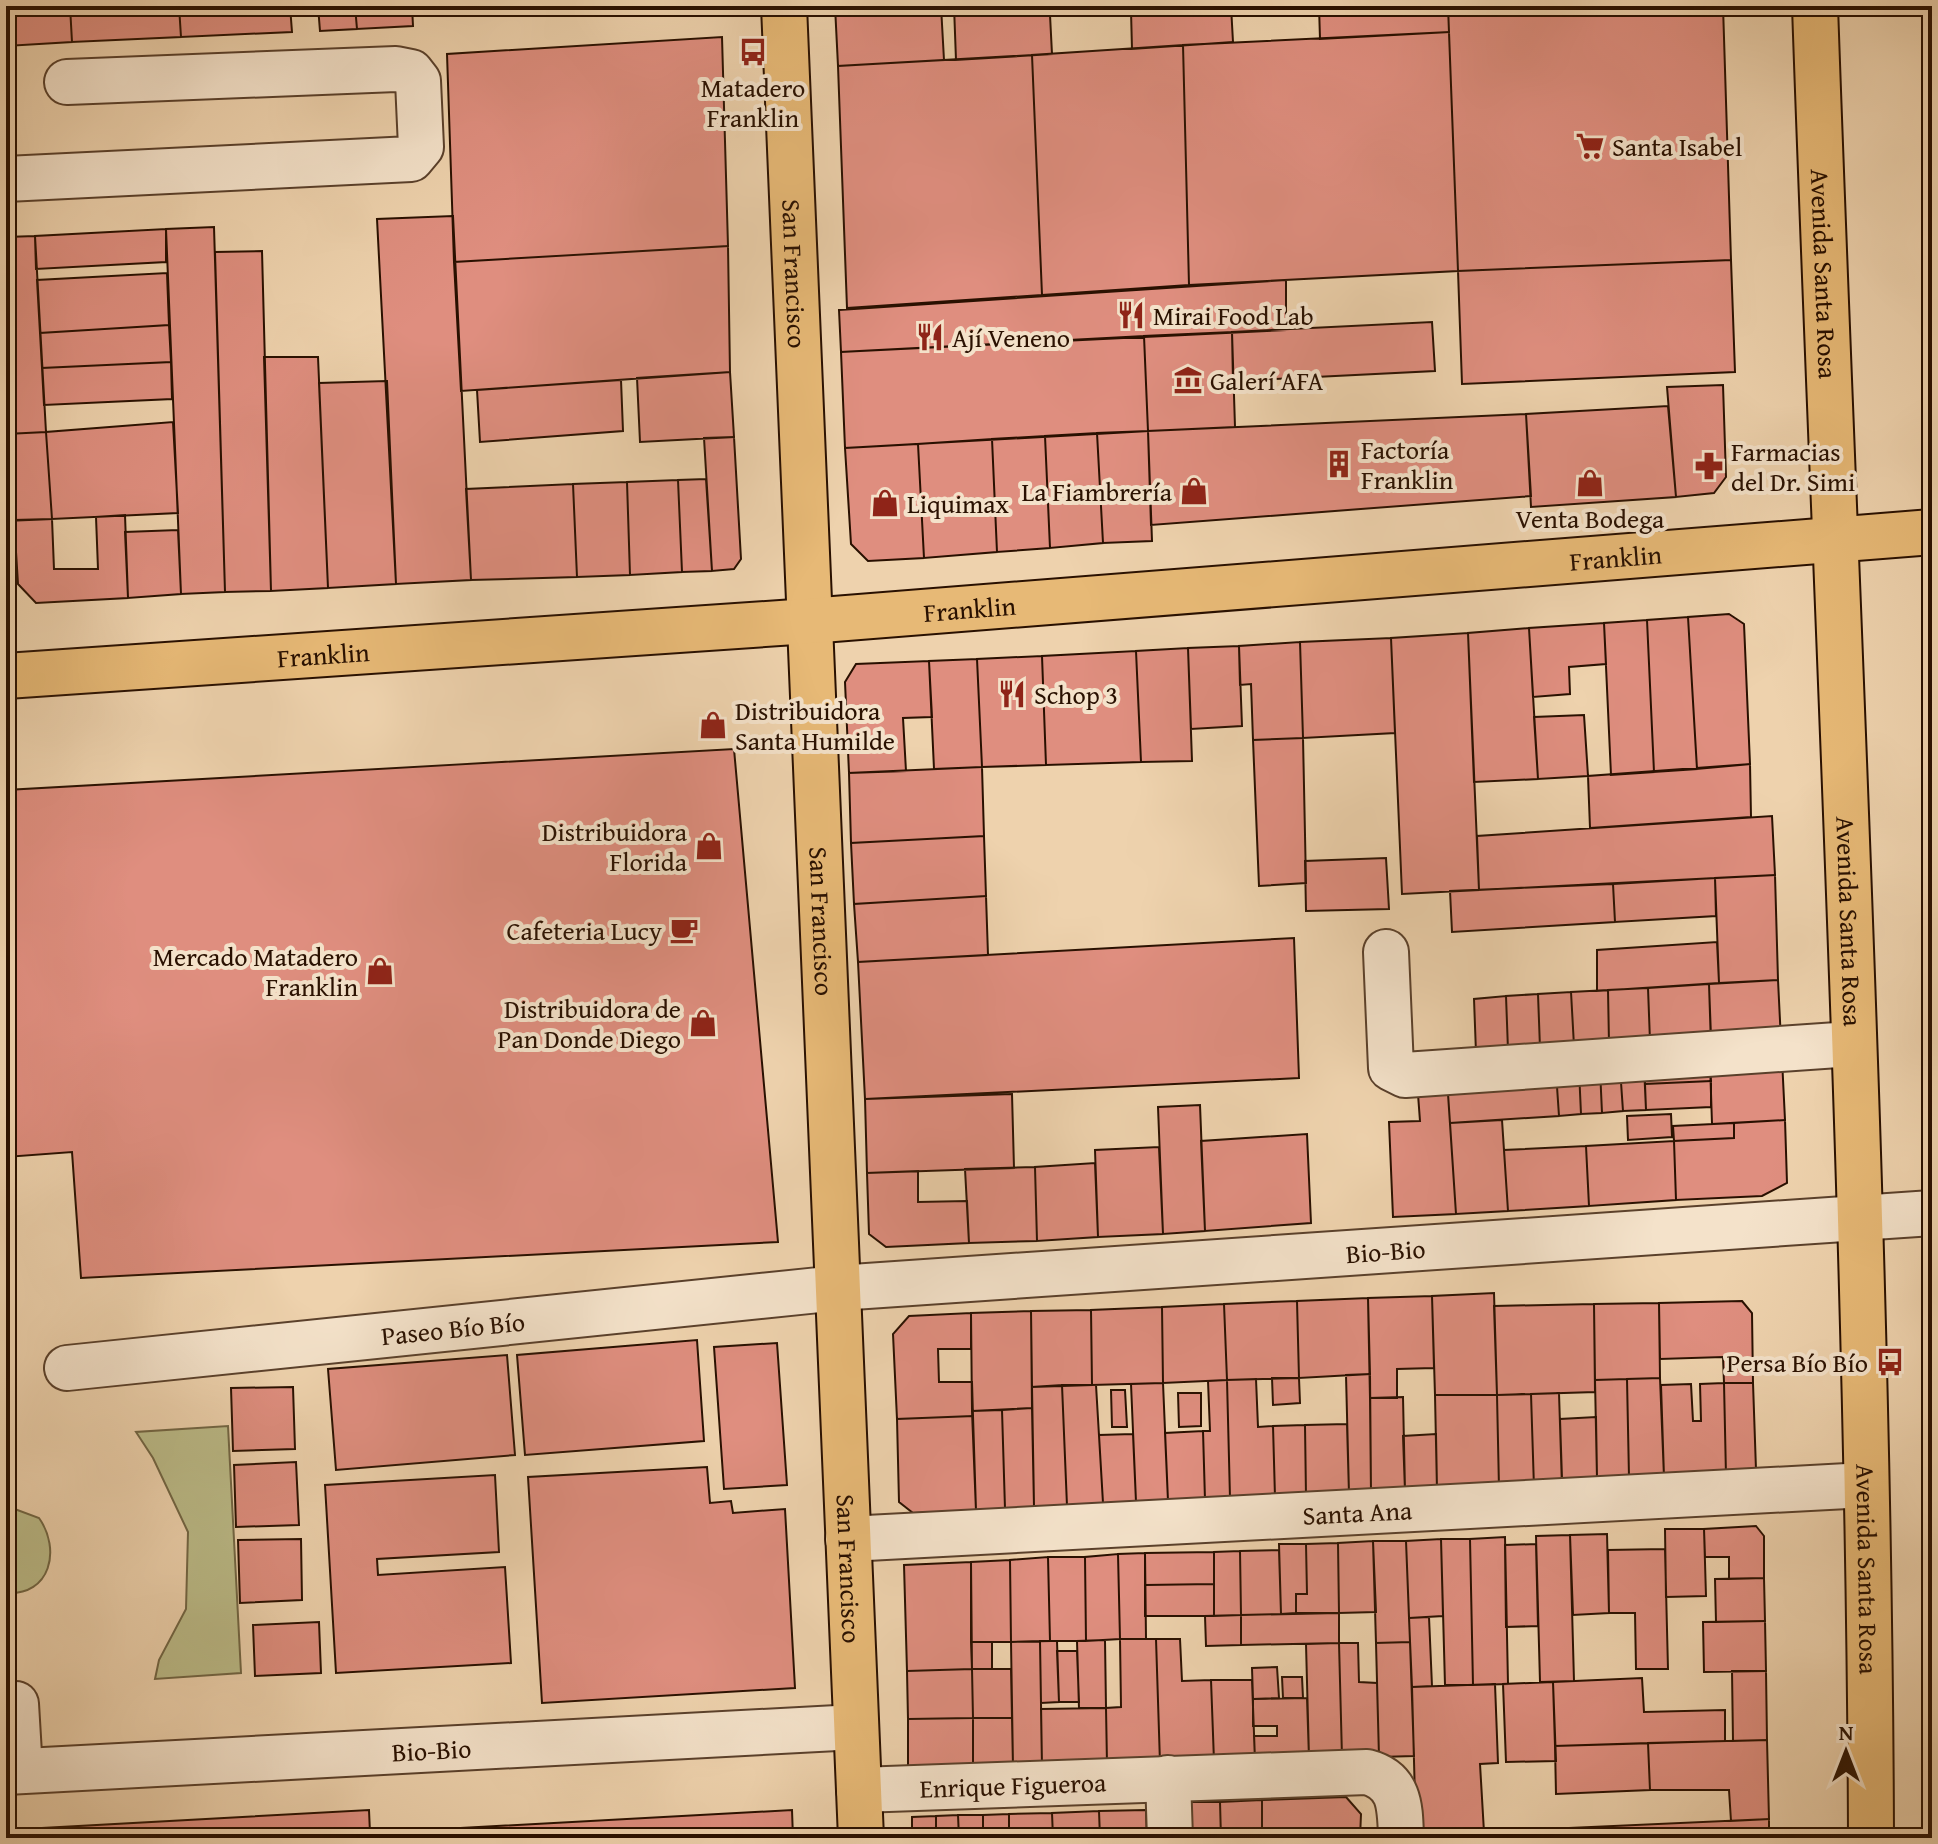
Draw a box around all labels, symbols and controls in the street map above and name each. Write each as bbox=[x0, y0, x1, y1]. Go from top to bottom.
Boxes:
bus stop icon: Matadero Franklin bbox=[738, 37, 768, 67]
place label: Matadero Franklin bbox=[701, 68, 805, 137]
place label: Santa Isabel bbox=[1612, 127, 1742, 166]
supermarket icon: Santa Isabel bbox=[1575, 131, 1605, 161]
street label: Avenida Santa Rosa bbox=[1801, 168, 1848, 380]
street label: San Francisco bbox=[773, 198, 818, 349]
place label: Mirai Food Lab bbox=[1153, 296, 1314, 335]
restaurant icon: Mirai Food Lab bbox=[1116, 300, 1146, 330]
place label: Ají Veneno bbox=[952, 318, 1070, 357]
restaurant icon: Ají Veneno bbox=[915, 322, 945, 352]
place label: Galerí AFA bbox=[1210, 361, 1323, 400]
museum icon: Galerí AFA bbox=[1173, 365, 1203, 395]
place label: Factoría Franklin bbox=[1361, 430, 1454, 499]
place label: Farmacias del Dr. Simi bbox=[1731, 432, 1855, 501]
building icon: Factoría Franklin bbox=[1324, 449, 1354, 479]
pharmacy icon: Farmacias del Dr. Simi bbox=[1694, 451, 1724, 481]
shop icon: Venta Bodega bbox=[1575, 468, 1605, 498]
place label: La Fiambrería bbox=[1022, 472, 1173, 511]
shop icon: La Fiambrería bbox=[1179, 476, 1209, 506]
place label: Liquimax bbox=[907, 484, 1010, 523]
shop icon: Liquimax bbox=[870, 488, 900, 518]
place label: Venta Bodega bbox=[1516, 499, 1665, 538]
street label: Franklin bbox=[1568, 534, 1664, 580]
street label: Franklin bbox=[922, 585, 1018, 631]
street label: Franklin bbox=[276, 632, 371, 677]
place label: Schop 3 bbox=[1034, 675, 1118, 714]
restaurant icon: Schop 3 bbox=[997, 679, 1027, 709]
place label: Distribuidora Santa Humilde bbox=[735, 691, 895, 760]
shop icon: Distribuidora Santa Humilde bbox=[698, 710, 728, 740]
place label: Distribuidora Florida bbox=[542, 812, 688, 881]
street label: Avenida Santa Rosa bbox=[1827, 815, 1873, 1028]
shop icon: Distribuidora Florida bbox=[694, 831, 724, 861]
street label: San Francisco bbox=[800, 846, 845, 997]
place label: Cafeteria Lucy bbox=[506, 911, 662, 950]
cafe icon: Cafeteria Lucy bbox=[669, 915, 699, 945]
place label: Mercado Matadero Franklin bbox=[153, 937, 358, 1006]
shop icon: Mercado Matadero Franklin bbox=[365, 956, 395, 986]
place label: Distribuidora de Pan Donde Diego bbox=[497, 989, 681, 1058]
shop icon: Distribuidora de Pan Donde Diego bbox=[688, 1008, 718, 1038]
street label: Bio-Bio bbox=[1345, 1228, 1427, 1273]
street label: Paseo Bío Bío bbox=[379, 1301, 527, 1355]
place label: Persa Bío Bío bbox=[1726, 1343, 1868, 1382]
bus stop icon: Persa Bío Bío bbox=[1875, 1347, 1905, 1377]
street label: Avenida Santa Rosa bbox=[1847, 1463, 1889, 1675]
street label: Santa Ana bbox=[1302, 1490, 1414, 1534]
street label: San Francisco bbox=[827, 1493, 872, 1644]
north arrow bbox=[1806, 1712, 1886, 1792]
text: N bbox=[1839, 1716, 1854, 1748]
street label: Bio-Bio bbox=[391, 1728, 472, 1771]
street label: Enrique Figueroa bbox=[919, 1762, 1108, 1807]

